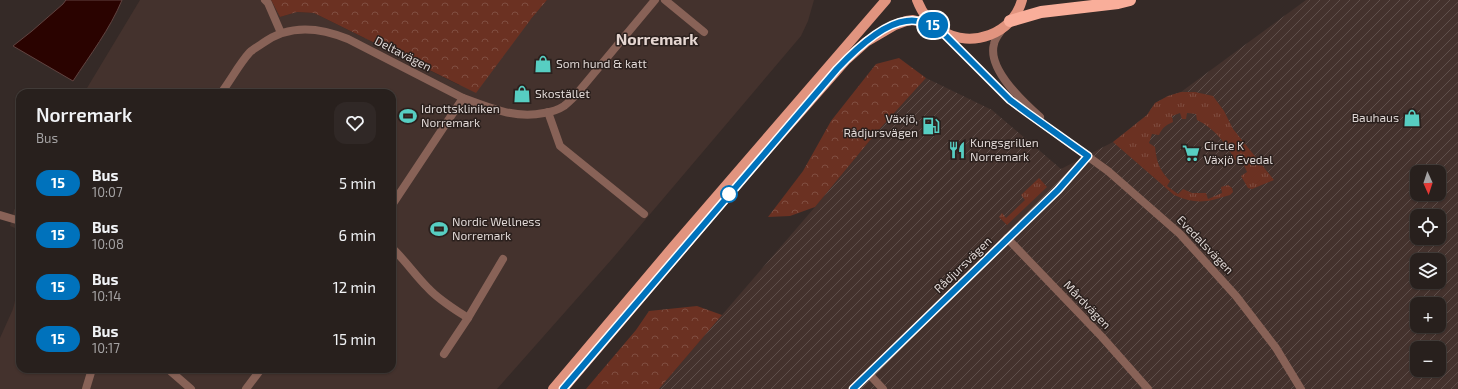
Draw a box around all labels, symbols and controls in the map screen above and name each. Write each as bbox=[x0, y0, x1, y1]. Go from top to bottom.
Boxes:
line badge: 15 bbox=[915, 12, 951, 38]
text: 15 bbox=[926, 16, 940, 33]
district label: Norremark bbox=[616, 29, 698, 48]
street label: Deltavägen bbox=[373, 33, 434, 73]
shop icon: Som hund & katt bbox=[533, 54, 553, 74]
place label: Som hund & katt bbox=[556, 56, 647, 70]
shop icon: Skostället bbox=[512, 84, 532, 104]
place label: Skostället bbox=[535, 86, 590, 100]
place label: Idrottskliniken Norremark bbox=[421, 101, 500, 129]
button: heart bbox=[334, 102, 376, 144]
text: Norremark bbox=[36, 103, 132, 126]
sports icon: Idrottskliniken Norremark bbox=[398, 106, 418, 126]
shop icon: Bauhaus bbox=[1402, 108, 1422, 128]
place label: Bauhaus bbox=[1352, 110, 1399, 124]
place label: Växjö, Rådjursvägen bbox=[843, 111, 918, 140]
fuel station icon: Växjö, Rådjursvägen bbox=[921, 116, 941, 136]
text: Bus bbox=[36, 130, 58, 146]
place label: Kungsgrillen Norremark bbox=[970, 135, 1039, 163]
place label: Circle K Växjö Evedal bbox=[1204, 138, 1273, 167]
restaurant icon: Kungsgrillen Norremark bbox=[947, 140, 967, 160]
supermarket icon: Circle K Växjö Evedal bbox=[1181, 143, 1201, 163]
north arrow bbox=[1410, 165, 1446, 201]
map controls bbox=[1410, 165, 1446, 377]
text: Bus bbox=[92, 166, 118, 184]
text: 15 bbox=[51, 174, 65, 191]
text: 5 min bbox=[339, 174, 376, 192]
text: 10:07 bbox=[92, 184, 123, 200]
unlabelled marker bbox=[720, 185, 738, 203]
button: locate bbox=[1410, 209, 1446, 245]
street label: Evedalsvägen bbox=[1174, 212, 1237, 276]
place label: Nordic Wellness Norremark bbox=[452, 214, 541, 242]
text: Bus bbox=[92, 218, 118, 236]
sports icon: Nordic Wellness Norremark bbox=[429, 219, 449, 239]
text: 15 bbox=[51, 226, 65, 243]
text: 6 min bbox=[338, 226, 376, 244]
street label: Rådjursvägen bbox=[931, 233, 995, 296]
text: 10:08 bbox=[92, 236, 124, 252]
button: layers bbox=[1410, 253, 1446, 289]
text: Bus bbox=[92, 270, 118, 288]
street label: Mårdvägen bbox=[1061, 277, 1114, 331]
text: 15 bbox=[51, 278, 65, 295]
text: 12 min bbox=[333, 278, 376, 296]
text: 10:14 bbox=[92, 288, 121, 304]
button: + bbox=[1410, 297, 1446, 333]
text: Bus bbox=[92, 322, 118, 340]
text: 15 bbox=[51, 330, 65, 347]
text: 15 min bbox=[333, 330, 376, 348]
text: 10:17 bbox=[92, 340, 120, 356]
button: − bbox=[1410, 341, 1446, 377]

